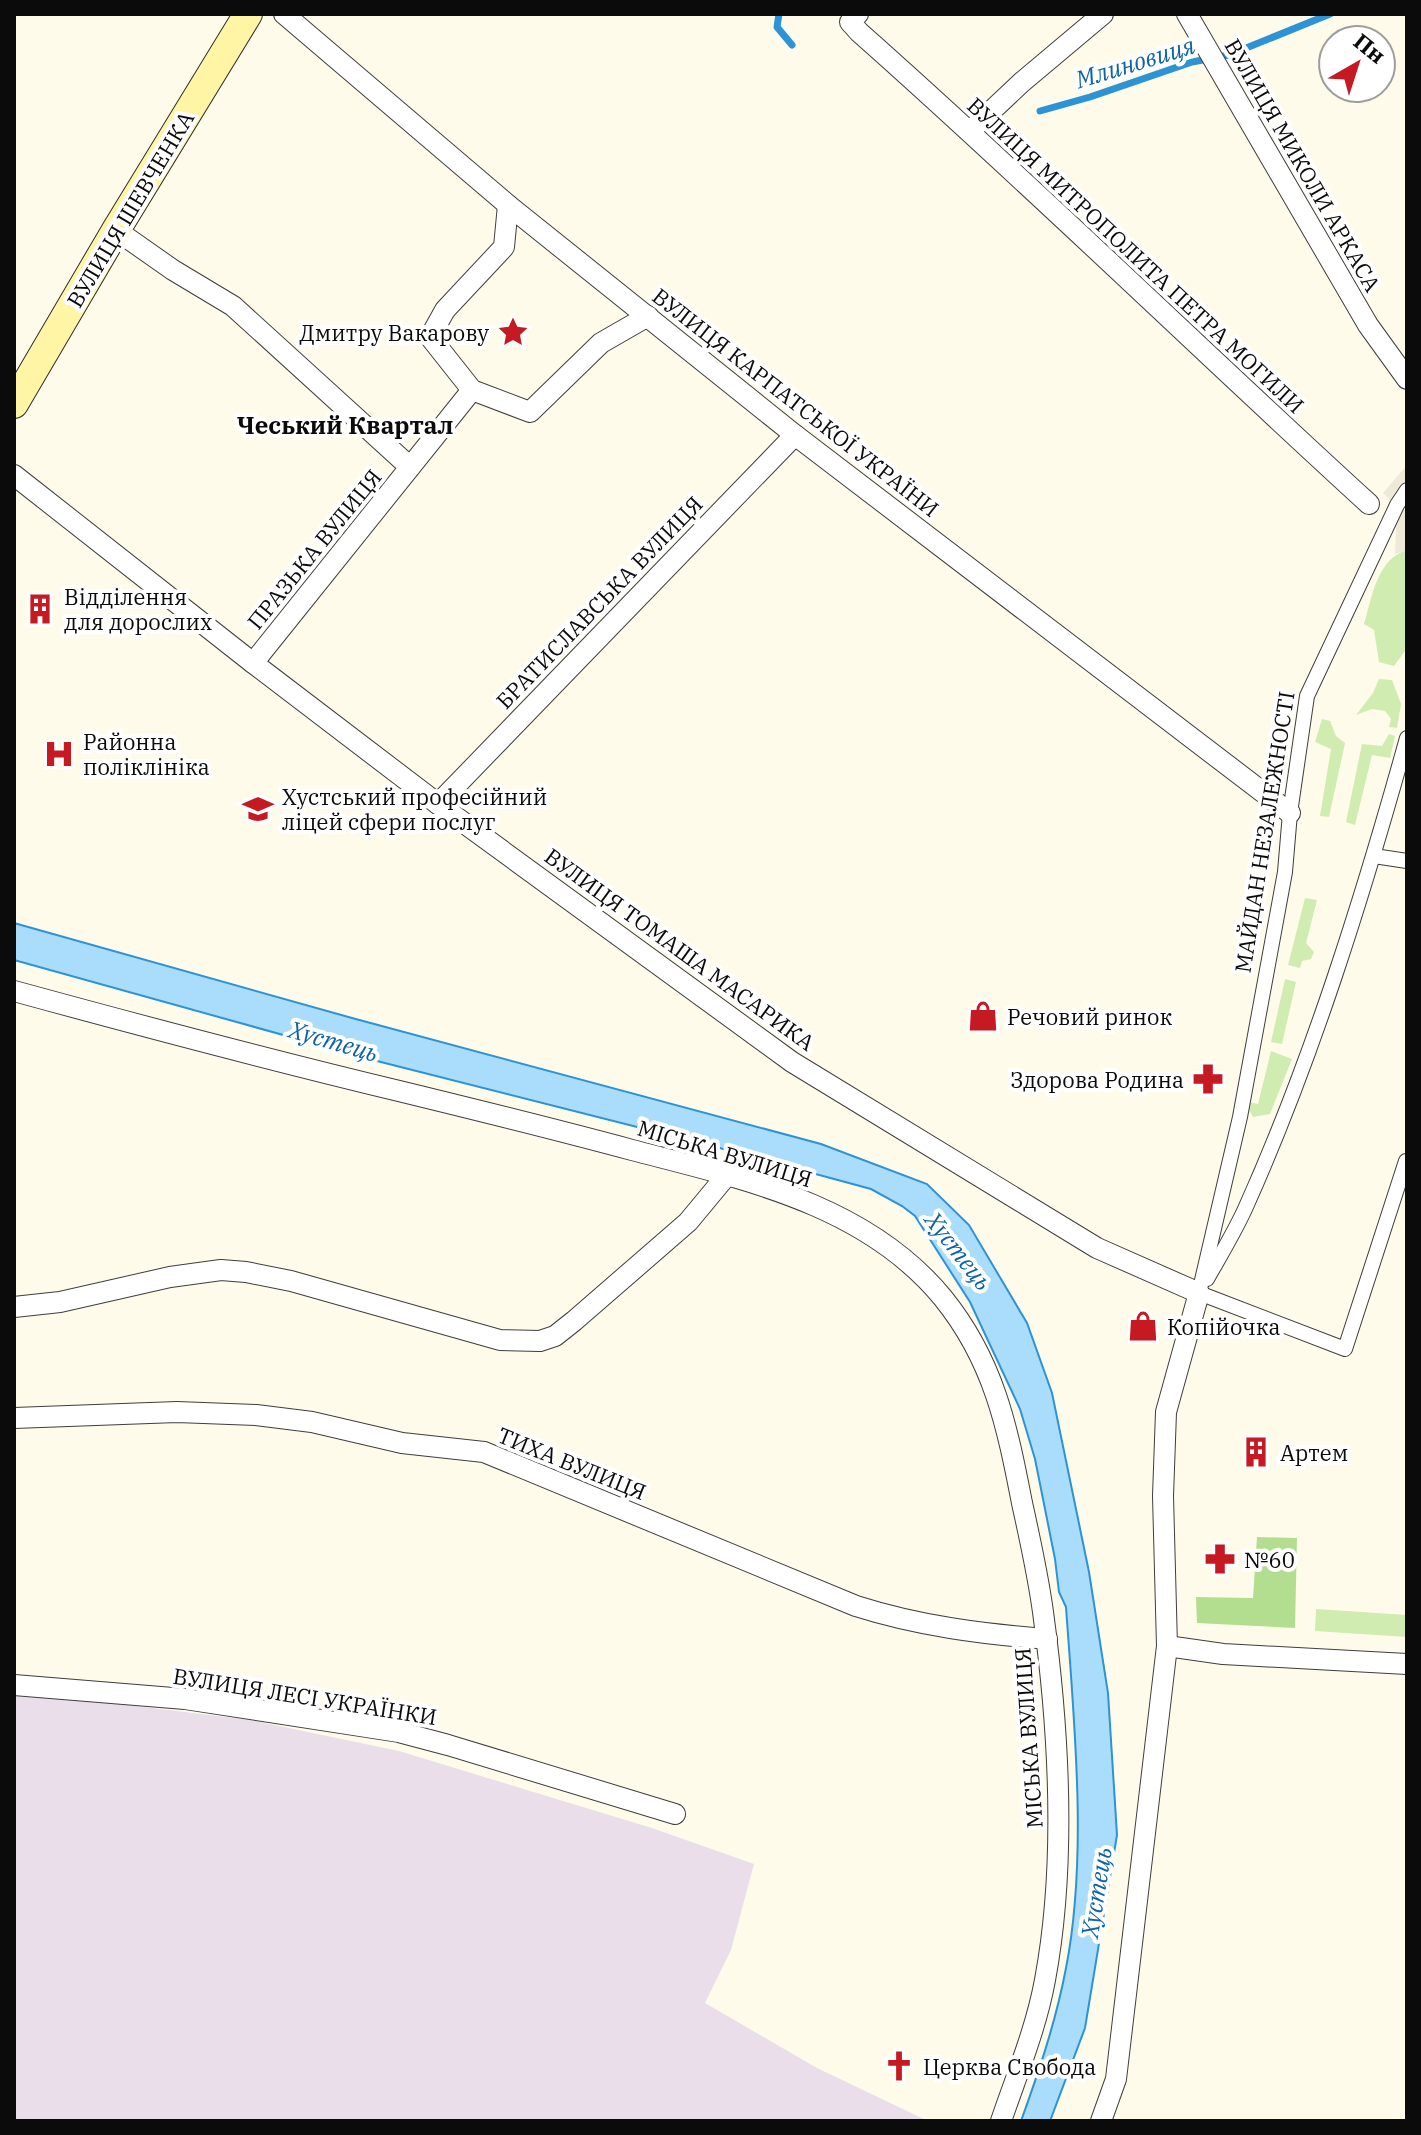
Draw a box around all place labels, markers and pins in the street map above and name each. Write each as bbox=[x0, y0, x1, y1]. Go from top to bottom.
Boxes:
place icon: Дмитру Вакарову bbox=[496, 315, 530, 349]
place label: Дмитру Вакарову bbox=[300, 318, 489, 347]
place label: Відділення для дорослих bbox=[64, 582, 212, 636]
building icon: Відділення для дорослих bbox=[23, 592, 57, 626]
place label: Районна поліклініка bbox=[83, 727, 210, 781]
hospital icon: Районна поліклініка bbox=[42, 737, 76, 771]
place label: Хустський професійний ліцей сфери послуг bbox=[282, 782, 547, 836]
school or university icon: Хустський професійний ліцей сфери послуг bbox=[241, 792, 275, 826]
shop icon: Речовий ринок bbox=[966, 999, 1000, 1033]
place label: Речовий ринок bbox=[1007, 1002, 1172, 1031]
pharmacy icon: Здорова Родина bbox=[1191, 1062, 1225, 1096]
place label: Здорова Родина bbox=[1010, 1065, 1184, 1094]
shop icon: Копійочка bbox=[1126, 1309, 1160, 1343]
place label: Копійочка bbox=[1167, 1312, 1281, 1341]
building icon: Артем bbox=[1239, 1435, 1273, 1469]
place label: Артем bbox=[1280, 1438, 1348, 1467]
pharmacy icon: №60 bbox=[1203, 1542, 1237, 1576]
place label: №60 bbox=[1244, 1545, 1295, 1574]
church icon: Церква Свобода bbox=[882, 2049, 916, 2083]
place label: Церква Свобода bbox=[923, 2052, 1096, 2081]

